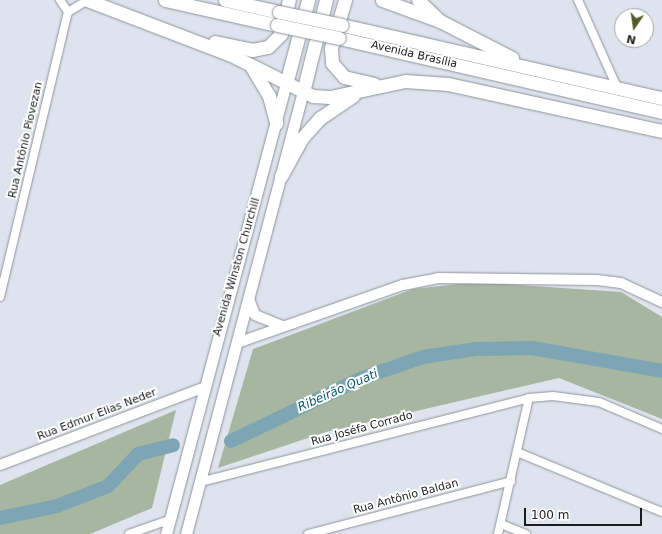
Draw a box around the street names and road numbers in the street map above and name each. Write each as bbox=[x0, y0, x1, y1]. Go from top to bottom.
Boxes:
street label: Avenida Brasília bbox=[370, 39, 458, 71]
street label: Rua Antônio Piovezan bbox=[6, 80, 46, 200]
street label: Avenida Winston Churchill bbox=[211, 196, 263, 338]
street label: Rua Edmur Elias Neder bbox=[36, 386, 158, 444]
street label: Rua Joséfa Corrado bbox=[310, 409, 414, 449]
street label: Rua Antônio Baldan bbox=[352, 477, 460, 517]

